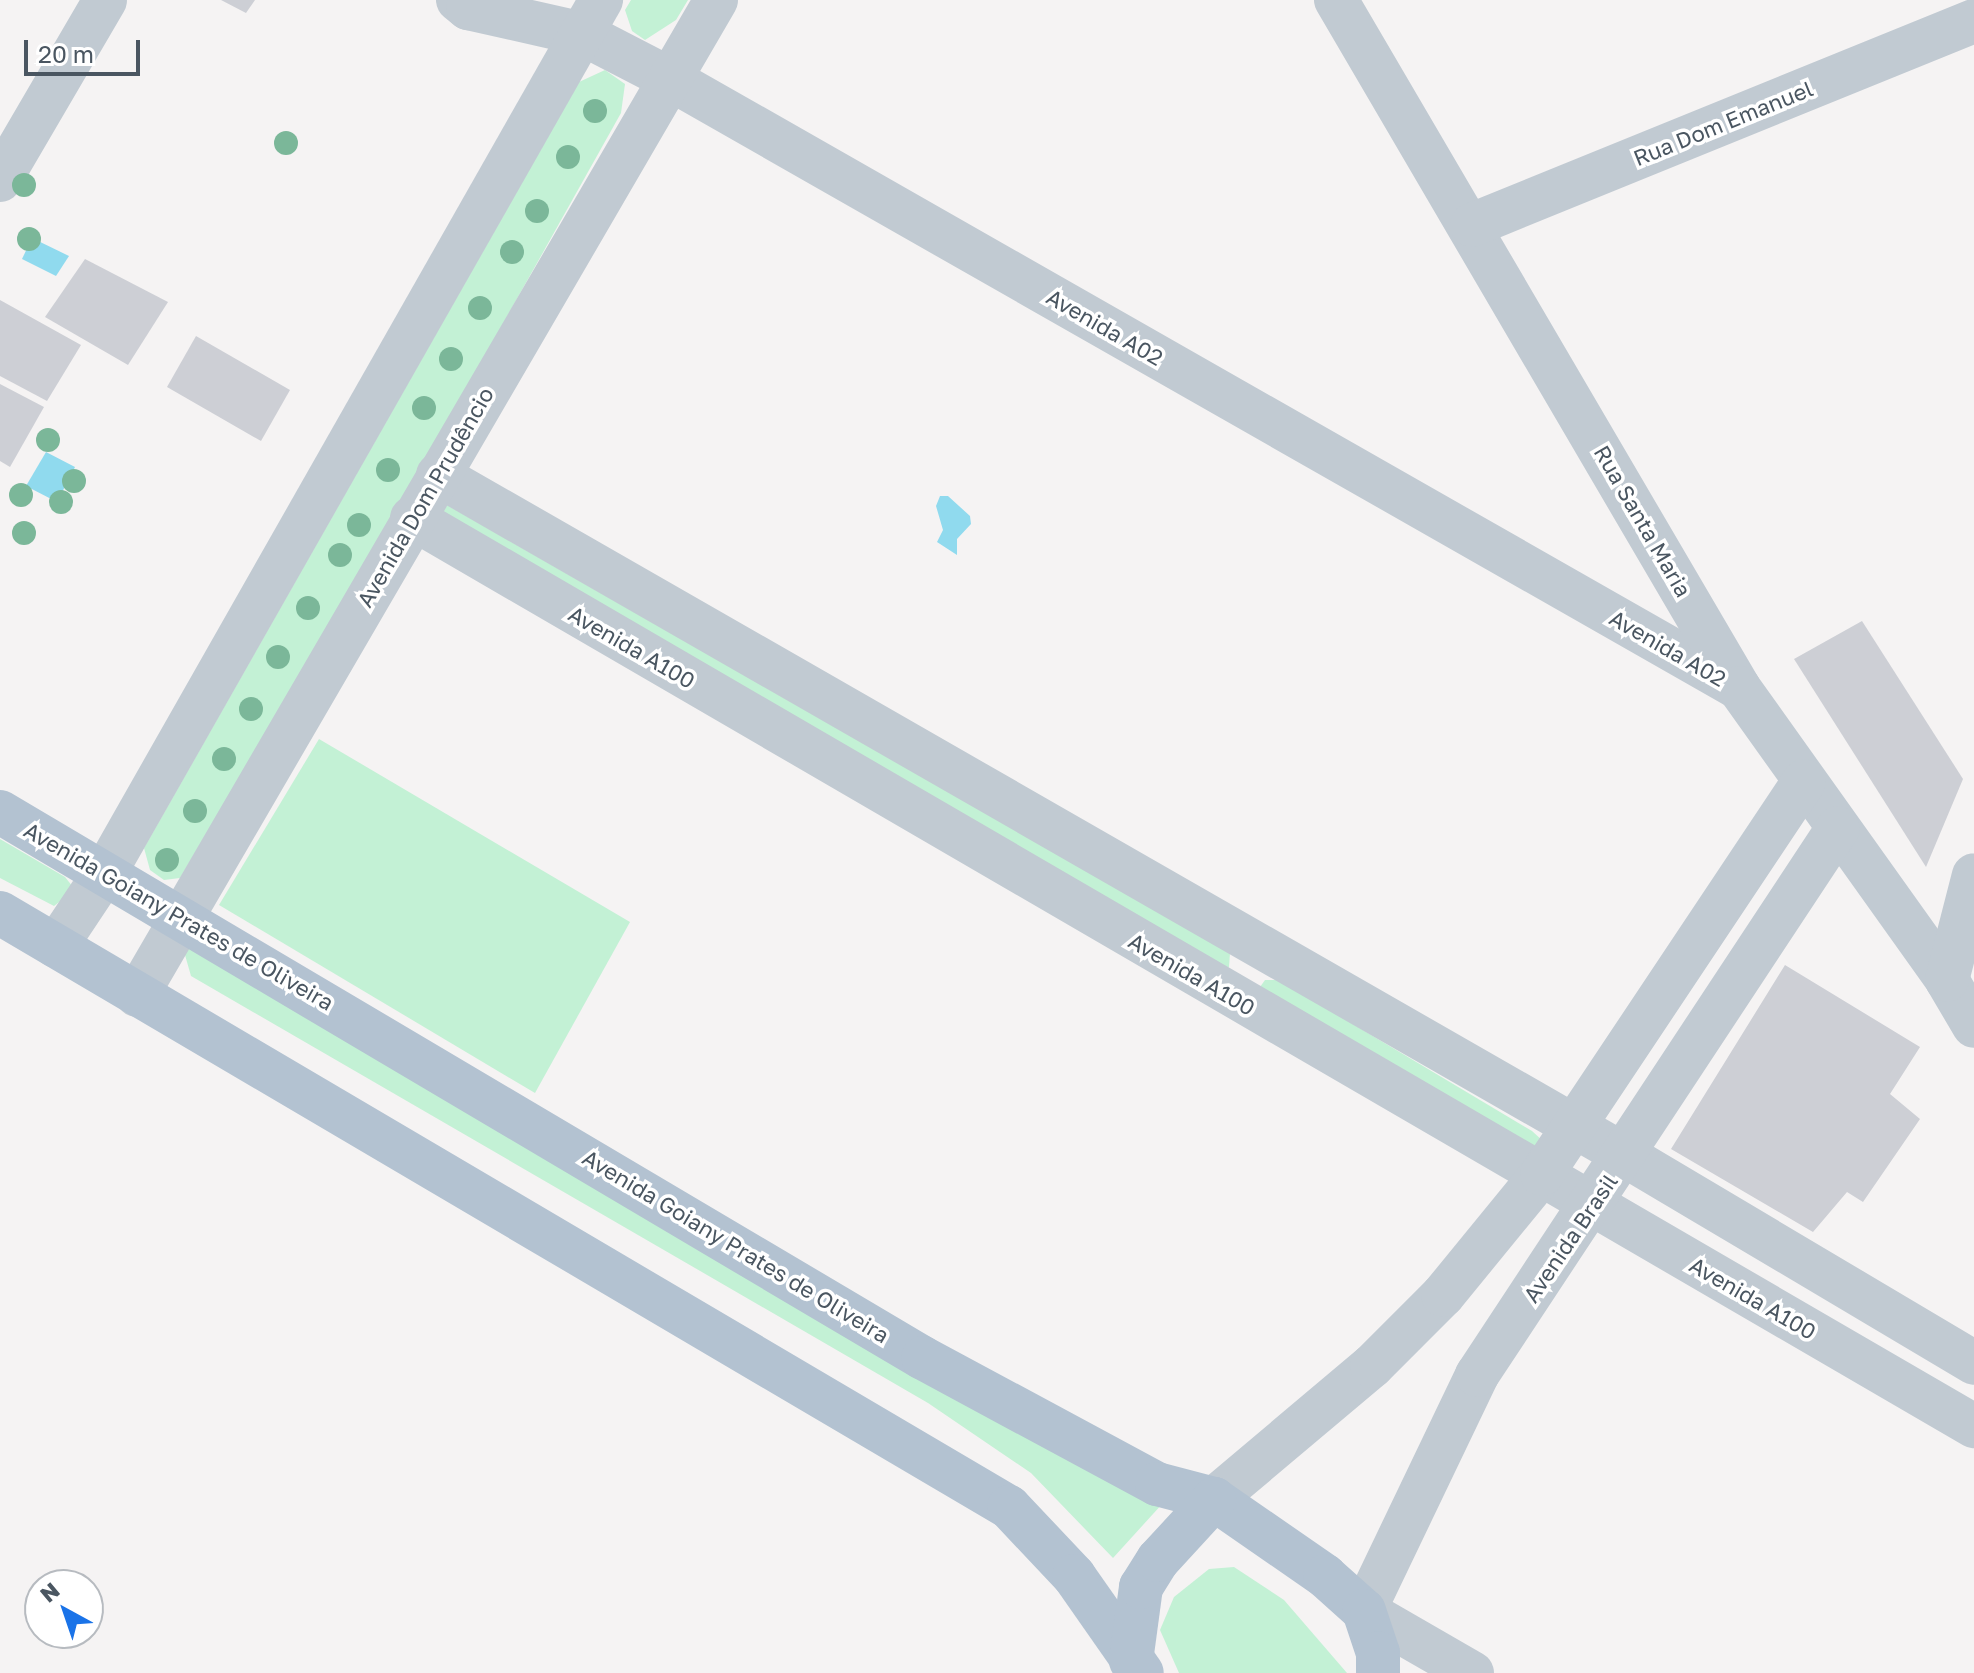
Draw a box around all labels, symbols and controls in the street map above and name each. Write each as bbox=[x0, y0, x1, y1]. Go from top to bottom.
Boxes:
scale bar bbox=[28, 24, 144, 74]
text: 20 m bbox=[38, 39, 94, 68]
street label: Rua Dom Emanuel bbox=[1629, 75, 1817, 171]
street label: Avenida A02 bbox=[1042, 283, 1168, 371]
street label: Avenida Dom Prudêncio bbox=[351, 382, 499, 612]
street label: Rua Santa Maria bbox=[1589, 441, 1697, 601]
street label: Avenida A100 bbox=[564, 600, 700, 694]
street label: Avenida A02 bbox=[1605, 604, 1731, 692]
street label: Avenida Goiany Prates de Oliveira bbox=[20, 816, 338, 1016]
street label: Avenida A100 bbox=[1124, 927, 1260, 1021]
street label: Avenida Goiany Prates de Oliveira bbox=[578, 1144, 894, 1348]
street label: Avenida Brasil bbox=[1517, 1169, 1623, 1307]
street label: Avenida A100 bbox=[1685, 1251, 1821, 1345]
north arrow bbox=[24, 1569, 104, 1649]
text: N bbox=[34, 1576, 65, 1607]

